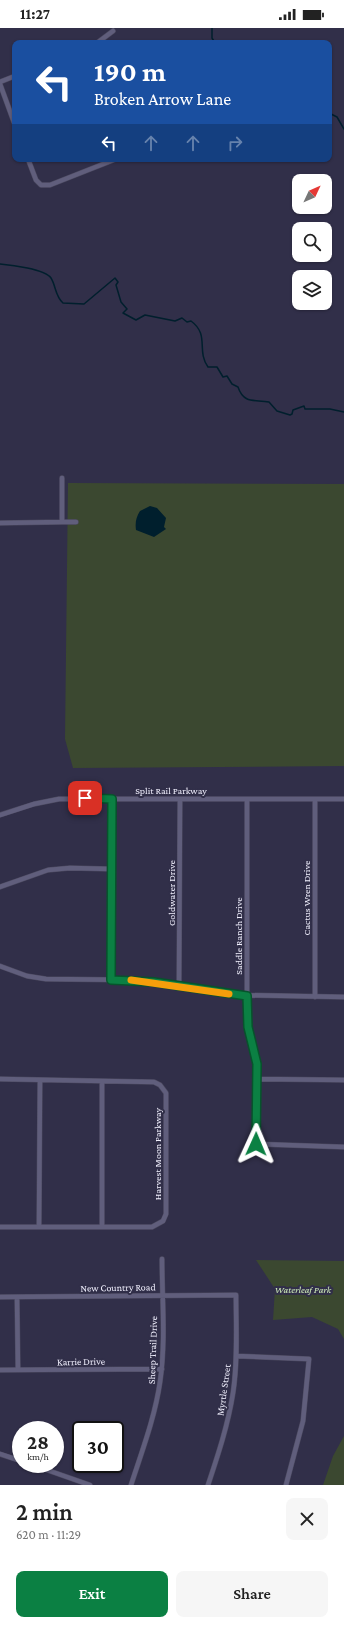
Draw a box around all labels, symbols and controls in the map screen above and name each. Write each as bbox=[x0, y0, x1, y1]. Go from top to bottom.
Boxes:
text: 11:27 bbox=[20, 6, 50, 22]
icon: left bbox=[28, 56, 80, 108]
text: 190 m bbox=[94, 56, 166, 87]
text: Broken Arrow Lane bbox=[94, 89, 231, 109]
icon: left bbox=[98, 132, 120, 154]
icon: ahead bbox=[140, 132, 162, 154]
icon: ahead bbox=[182, 132, 204, 154]
icon: right bbox=[224, 132, 246, 154]
north arrow bbox=[292, 174, 332, 214]
map controls bbox=[292, 174, 332, 310]
button: search bbox=[292, 222, 332, 262]
button: layers bbox=[292, 270, 332, 310]
pin bbox=[68, 781, 102, 815]
street label: Split Rail Parkway bbox=[135, 785, 207, 796]
icon: arrive bbox=[74, 787, 96, 809]
street label: Goldwater Drive bbox=[166, 859, 177, 926]
street label: Cactus Wren Drive bbox=[301, 860, 312, 935]
street label: Saddle Ranch Drive bbox=[233, 897, 244, 975]
street label: Harvest Moon Parkway bbox=[152, 1107, 163, 1200]
position arrow bbox=[235, 1123, 277, 1165]
street label: New Country Road bbox=[80, 1281, 156, 1294]
park label: Waterleaf Park bbox=[275, 1284, 332, 1295]
street label: Sheep Trail Drive bbox=[146, 1315, 159, 1384]
street label: Karrie Drive bbox=[57, 1356, 106, 1367]
street label: Myrtle Street bbox=[214, 1363, 233, 1417]
speed limit sign: 30 bbox=[72, 1421, 124, 1473]
text: 28 bbox=[27, 1431, 49, 1453]
text: km/h bbox=[27, 1451, 49, 1462]
text: 2 min bbox=[16, 1498, 73, 1525]
button: close bbox=[286, 1498, 328, 1540]
text: 620 m · 11:29 bbox=[16, 1527, 81, 1542]
button: Exit bbox=[16, 1571, 168, 1617]
button: Share bbox=[176, 1571, 328, 1617]

